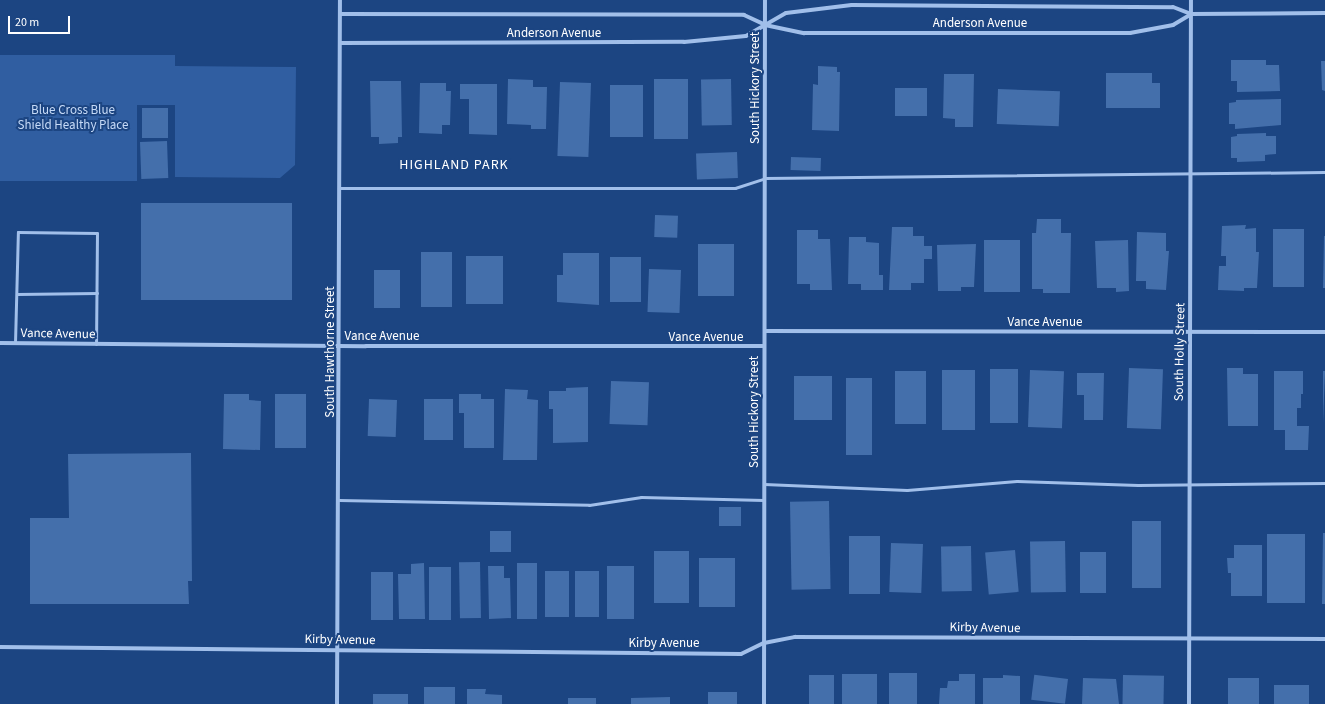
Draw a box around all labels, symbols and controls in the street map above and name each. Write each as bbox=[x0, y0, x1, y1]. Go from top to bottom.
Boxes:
scale bar bbox=[10, 8, 72, 34]
text: 20 m bbox=[15, 14, 39, 31]
street label: Anderson Avenue bbox=[933, 15, 1027, 31]
street label: Anderson Avenue bbox=[507, 25, 601, 41]
street label: South Hickory Street bbox=[747, 32, 763, 144]
park label: Blue Cross Blue Shield Healthy Place bbox=[18, 103, 128, 134]
district label: HIGHLAND PARK bbox=[399, 157, 509, 173]
street label: South Hawthorne Street bbox=[322, 286, 338, 418]
street label: South Holly Street bbox=[1171, 303, 1189, 401]
street label: Vance Avenue bbox=[1008, 314, 1082, 330]
street label: Vance Avenue bbox=[20, 326, 96, 342]
street label: Vance Avenue bbox=[345, 328, 419, 344]
street label: Vance Avenue bbox=[669, 329, 743, 345]
street label: South Hickory Street bbox=[746, 356, 762, 468]
street label: Kirby Avenue bbox=[949, 620, 1021, 636]
street label: Kirby Avenue bbox=[304, 632, 376, 648]
street label: Kirby Avenue bbox=[628, 635, 700, 651]

